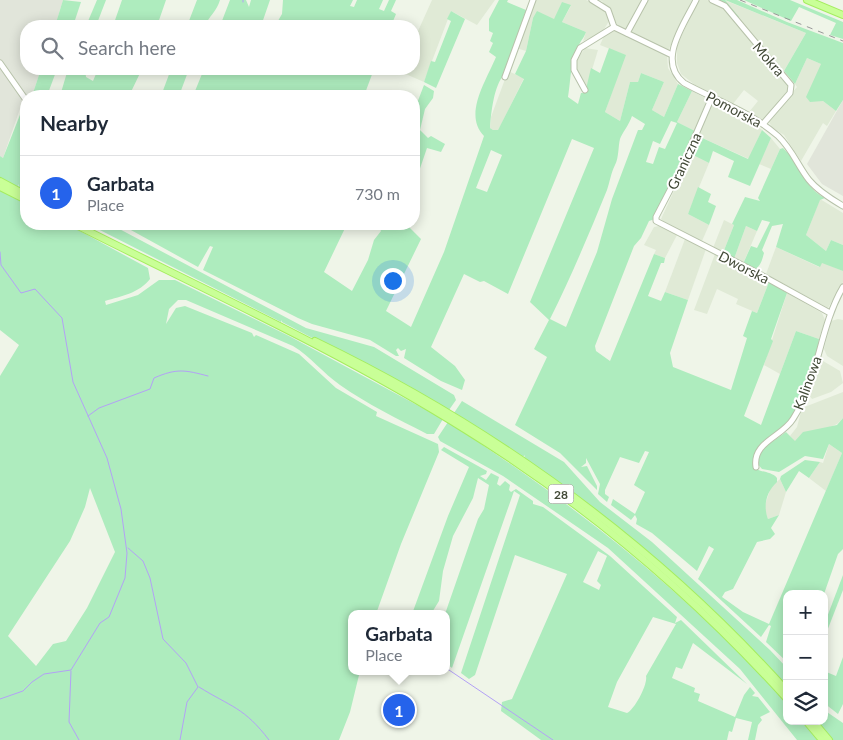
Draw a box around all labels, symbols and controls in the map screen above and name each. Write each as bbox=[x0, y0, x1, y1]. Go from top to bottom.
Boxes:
search box bbox=[20, 20, 420, 75]
icon: search bbox=[38, 34, 66, 62]
text: Search here bbox=[78, 36, 176, 59]
street label: Mokra bbox=[750, 38, 788, 80]
street label: Pomorska bbox=[703, 87, 765, 131]
text: Nearby bbox=[40, 110, 108, 135]
street label: Graniczna bbox=[663, 130, 705, 192]
text: Garbata bbox=[87, 172, 155, 195]
text: 1 bbox=[51, 184, 61, 203]
text: 730 m bbox=[355, 184, 400, 203]
text: Place bbox=[87, 195, 124, 214]
street label: Dworska bbox=[716, 247, 772, 287]
your location bbox=[380, 268, 406, 294]
street label: Kalinowa bbox=[789, 354, 825, 412]
road number: 28 bbox=[548, 484, 574, 504]
map controls bbox=[783, 590, 828, 725]
button: + bbox=[783, 590, 828, 635]
popup bbox=[348, 610, 450, 675]
text: Garbata bbox=[365, 622, 433, 645]
button: − bbox=[783, 635, 828, 680]
text: Place bbox=[365, 645, 402, 664]
button: layers bbox=[783, 680, 828, 725]
pin: 1 bbox=[383, 691, 415, 729]

